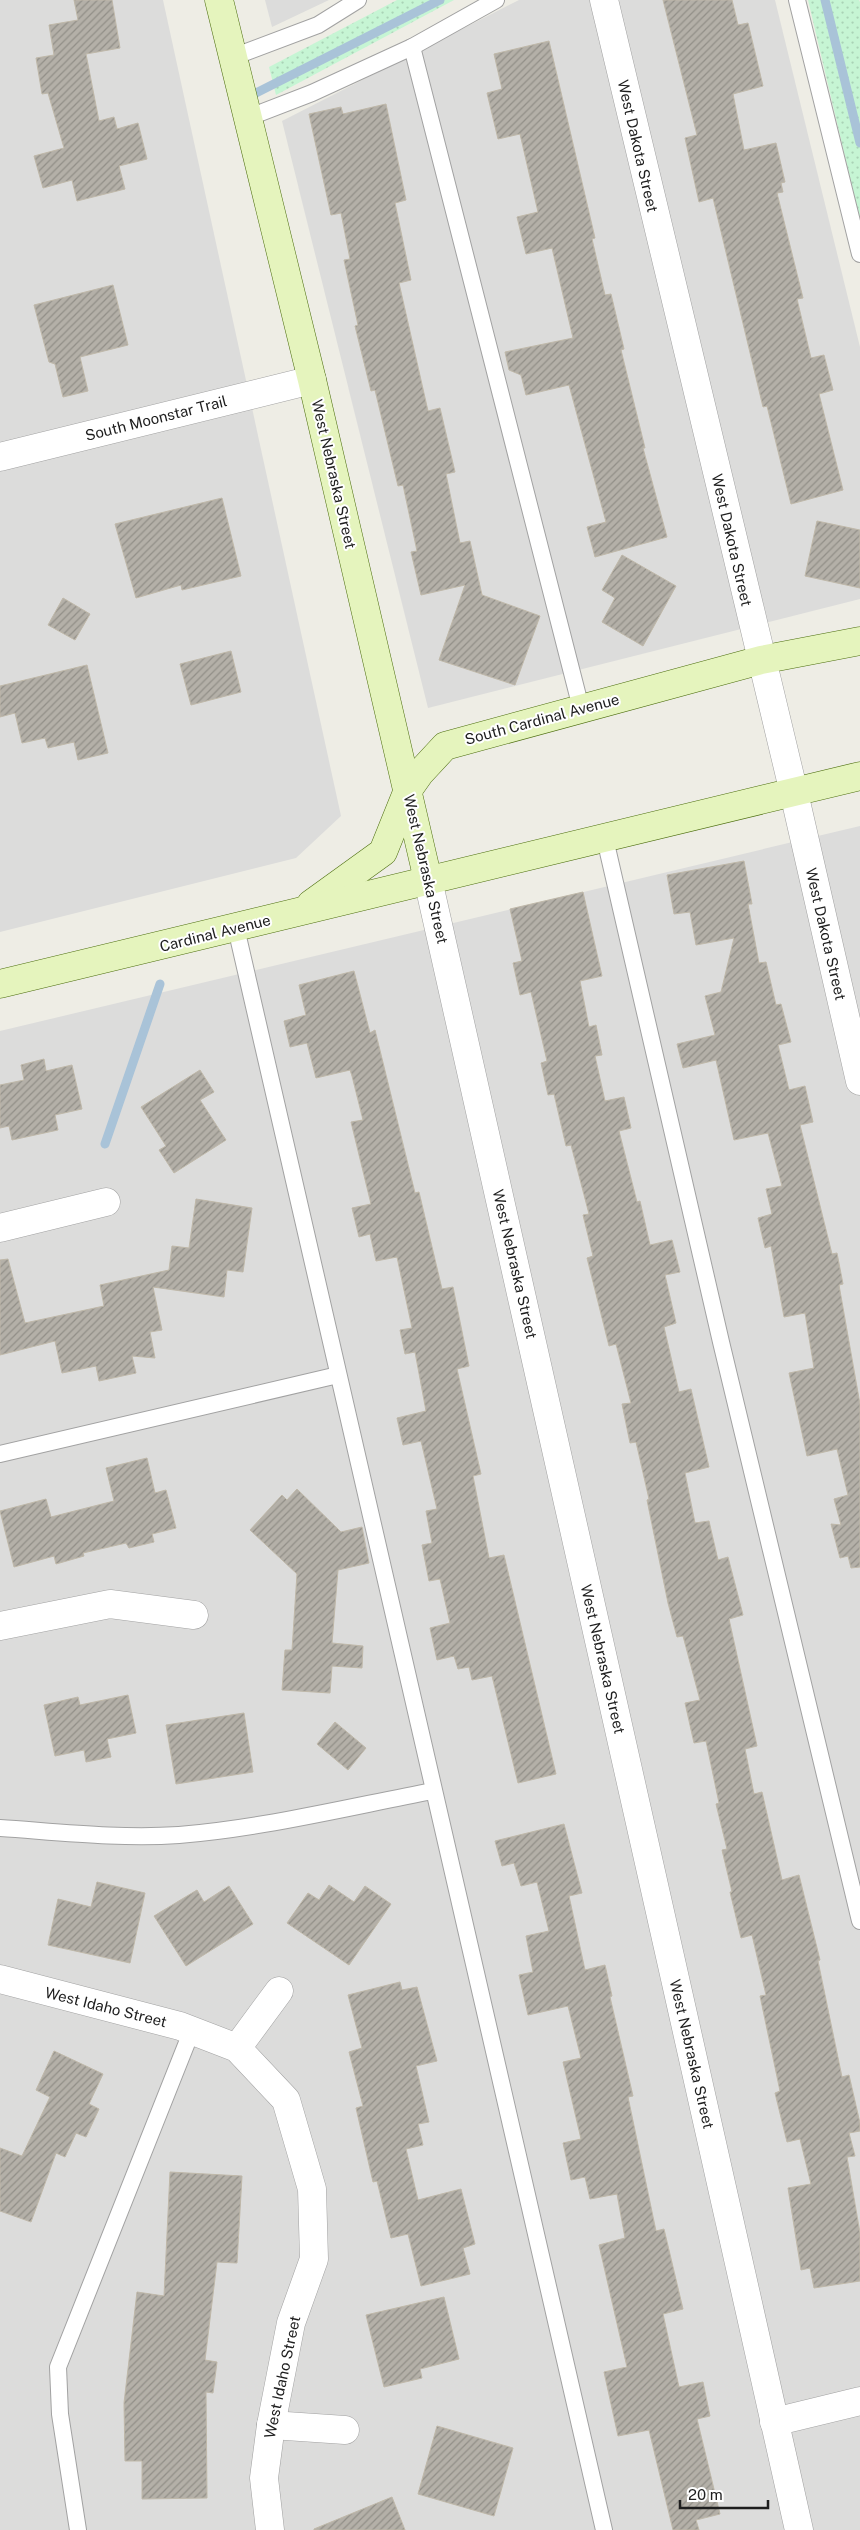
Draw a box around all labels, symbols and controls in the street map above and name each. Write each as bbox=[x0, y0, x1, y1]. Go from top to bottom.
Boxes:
street label: West Dakota Street bbox=[614, 78, 662, 214]
street label: South Moonstar Trail bbox=[83, 392, 229, 444]
street label: West Nebraska Street bbox=[309, 398, 360, 551]
street label: West Dakota Street bbox=[708, 472, 756, 608]
street label: South Cardinal Avenue bbox=[463, 690, 621, 748]
street label: West Nebraska Street bbox=[401, 793, 452, 946]
street label: West Dakota Street bbox=[802, 866, 850, 1002]
street label: Cardinal Avenue bbox=[158, 911, 272, 955]
street label: West Nebraska Street bbox=[490, 1188, 541, 1341]
street label: West Nebraska Street bbox=[578, 1583, 629, 1736]
street label: West Nebraska Street bbox=[667, 1978, 718, 2131]
street label: West Idaho Street bbox=[43, 1984, 169, 2030]
street label: West Idaho Street bbox=[261, 2314, 303, 2440]
scale bar bbox=[680, 2478, 768, 2510]
text: 20 m bbox=[688, 2486, 723, 2503]

